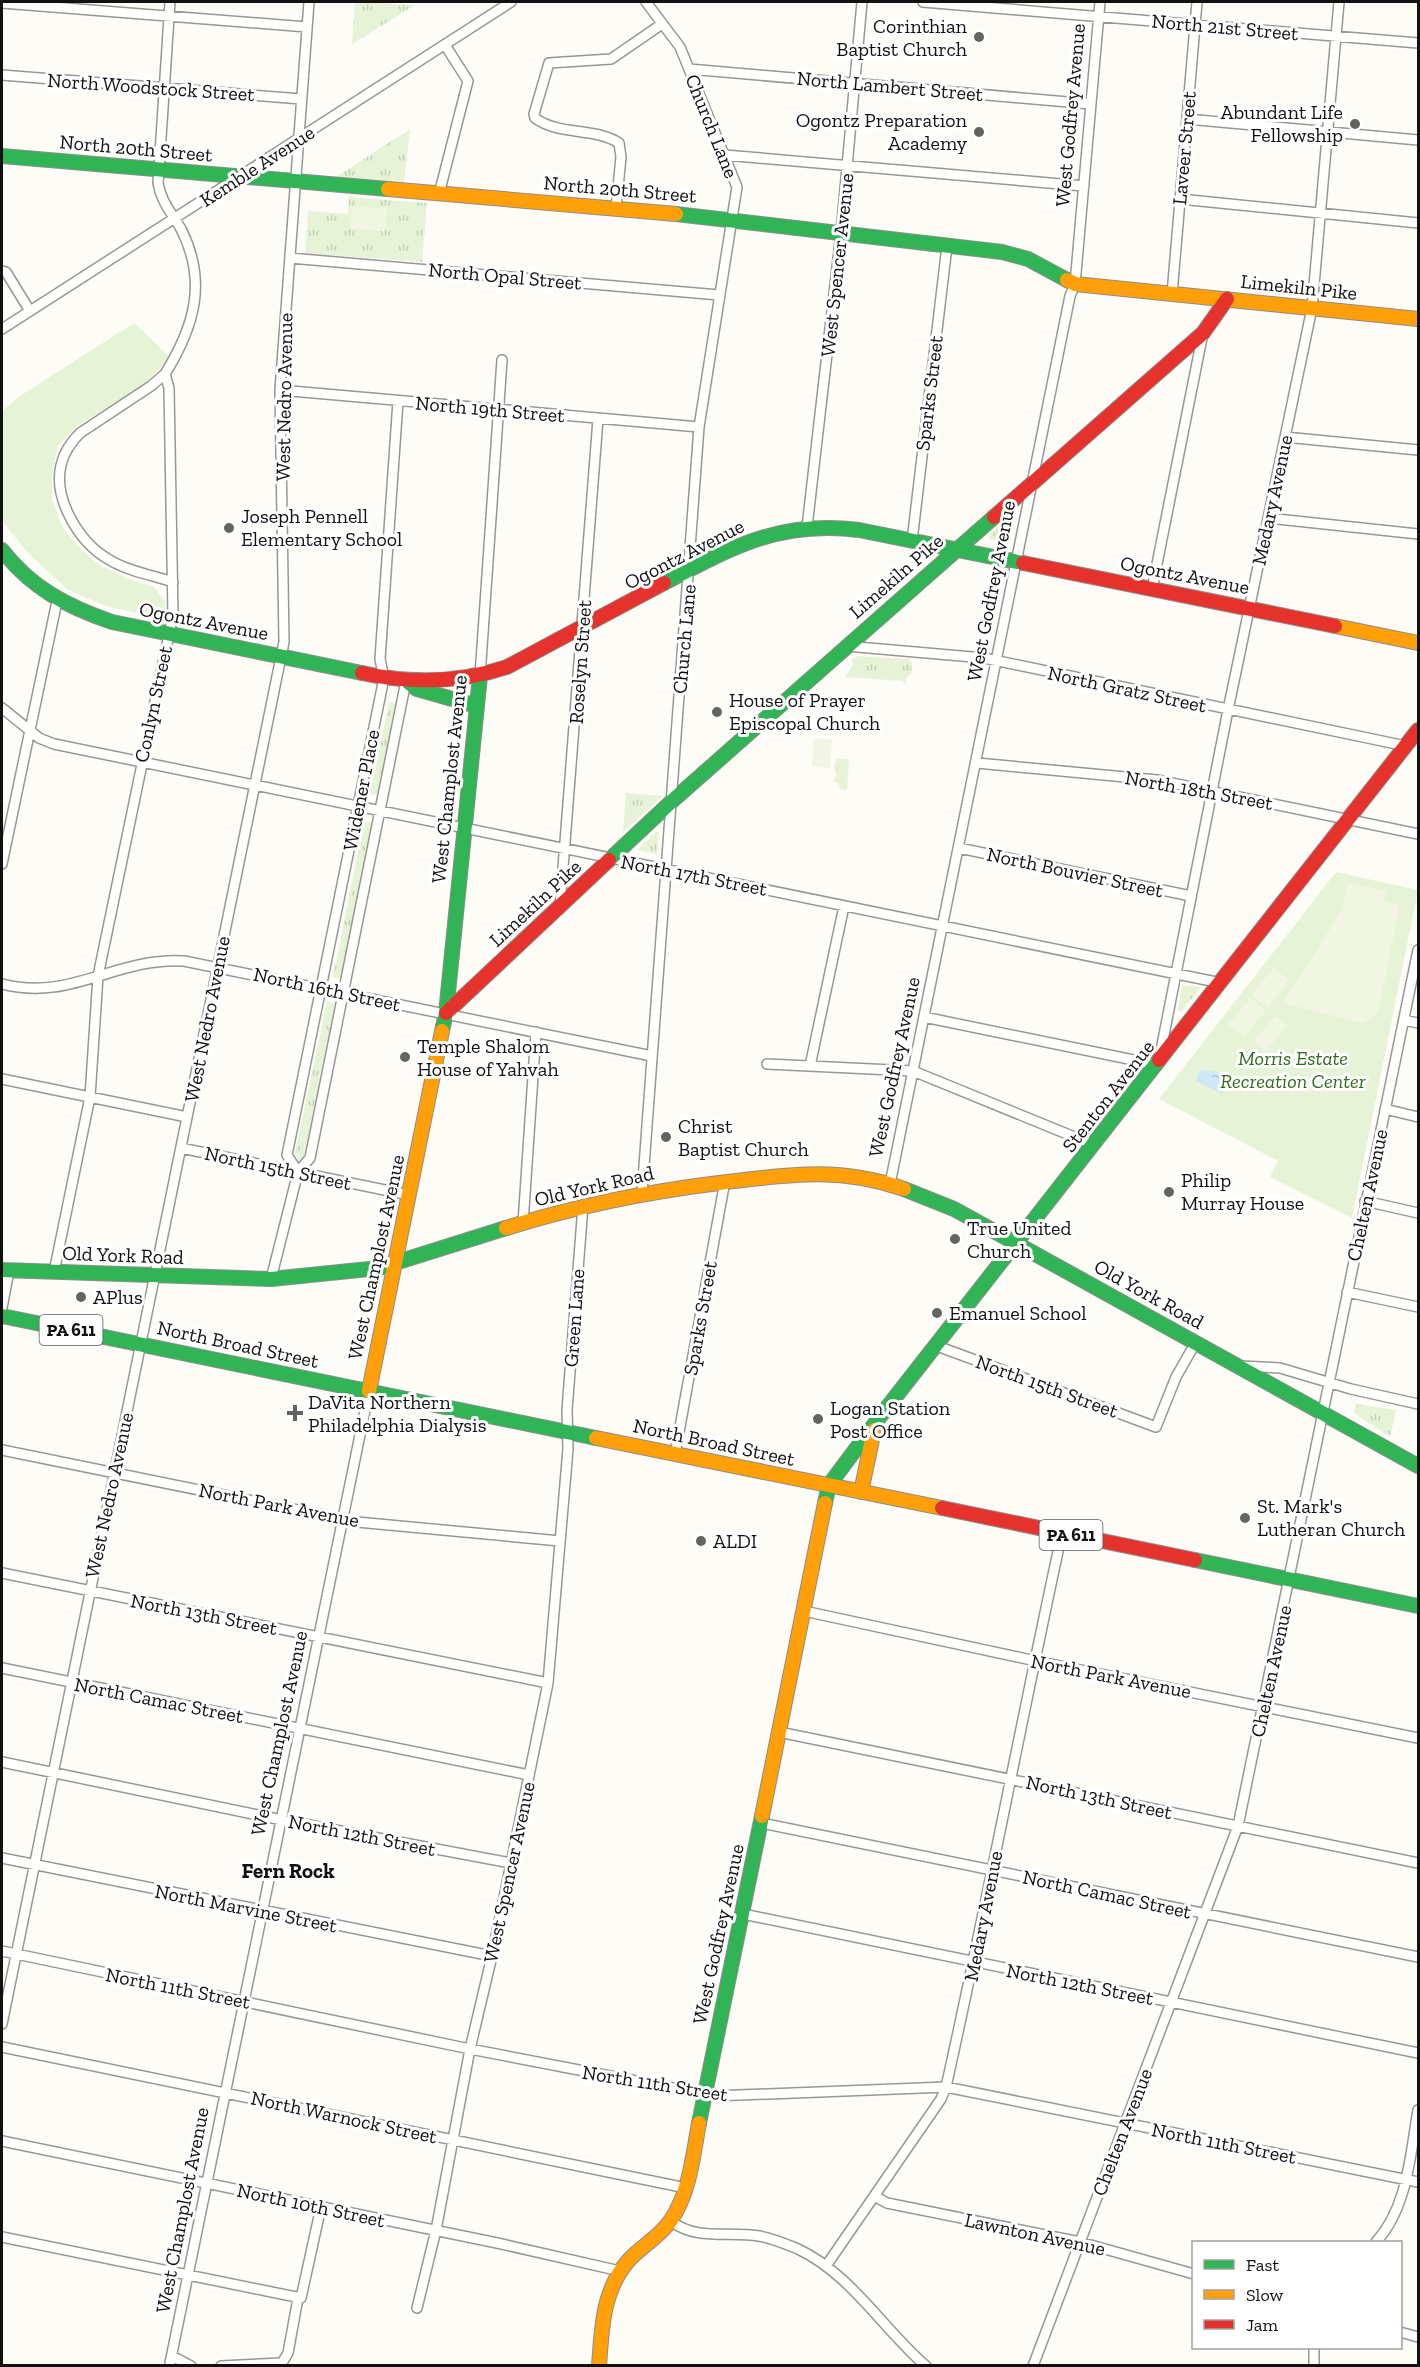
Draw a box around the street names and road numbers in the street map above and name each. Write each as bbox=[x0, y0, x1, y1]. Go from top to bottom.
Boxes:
street label: North 21st Street bbox=[1151, 9, 1300, 45]
street label: West Godfrey Avenue bbox=[1050, 22, 1090, 208]
street label: North Lambert Street bbox=[796, 66, 985, 106]
street label: North Woodstock Street bbox=[46, 68, 256, 106]
street label: Church Lane bbox=[680, 71, 744, 181]
street label: Laveer Street bbox=[1167, 90, 1201, 206]
street label: Kemble Avenue bbox=[195, 120, 319, 212]
street label: North 20th Street bbox=[59, 129, 214, 167]
street label: North 20th Street bbox=[543, 170, 698, 208]
street label: West Spencer Avenue bbox=[815, 172, 859, 358]
street label: North Opal Street bbox=[427, 257, 583, 295]
street label: Limekiln Pike bbox=[1240, 269, 1358, 305]
street label: West Nedro Avenue bbox=[271, 313, 297, 481]
street label: Sparks Street bbox=[910, 333, 948, 452]
street label: North 19th Street bbox=[414, 391, 566, 428]
street label: Medary Avenue bbox=[1246, 433, 1298, 567]
street label: West Godfrey Avenue bbox=[962, 498, 1020, 684]
street label: Ogontz Avenue bbox=[620, 514, 748, 594]
street label: Limekiln Pike bbox=[844, 529, 948, 623]
street label: Ogontz Avenue bbox=[1118, 551, 1252, 599]
street label: Church Lane bbox=[667, 583, 701, 695]
street label: Ogontz Avenue bbox=[137, 597, 271, 645]
street label: Roselyn Street bbox=[564, 598, 596, 725]
street label: Conlyn Street bbox=[129, 643, 177, 765]
street label: North Gratz Street bbox=[1045, 660, 1209, 718]
street label: West Champlost Avenue bbox=[426, 674, 472, 884]
street label: Widener Place bbox=[337, 727, 385, 853]
street label: North 18th Street bbox=[1123, 765, 1276, 815]
street label: North Bouvier Street bbox=[985, 842, 1166, 903]
street label: North 17th Street bbox=[619, 849, 770, 901]
street label: Limekiln Pike bbox=[484, 854, 586, 952]
street label: West Nedro Avenue bbox=[179, 934, 235, 1104]
street label: North 16th Street bbox=[251, 962, 403, 1016]
street label: West Godfrey Avenue bbox=[863, 975, 925, 1159]
street label: Stenton Avenue bbox=[1057, 1035, 1159, 1157]
street label: Chelten Avenue bbox=[1341, 1127, 1393, 1263]
street label: North 15th Street bbox=[202, 1141, 354, 1195]
street label: West Champlost Avenue bbox=[343, 1152, 409, 1362]
street label: Old York Road bbox=[532, 1161, 656, 1211]
street label: Old York Road bbox=[62, 1241, 184, 1269]
street label: Old York Road bbox=[1090, 1254, 1208, 1334]
street label: Sparks Street bbox=[678, 1258, 722, 1377]
street label: Green Lane bbox=[559, 1268, 589, 1368]
road number: PA 611 bbox=[40, 1315, 103, 1345]
street label: North Broad Street bbox=[155, 1315, 322, 1373]
street label: North 15th Street bbox=[973, 1349, 1122, 1423]
street label: West Nedro Avenue bbox=[80, 1410, 138, 1580]
street label: North Broad Street bbox=[631, 1413, 798, 1471]
street label: North Park Avenue bbox=[197, 1478, 361, 1532]
road number: PA 611 bbox=[1040, 1520, 1102, 1550]
street label: North 13th Street bbox=[129, 1588, 280, 1640]
street label: Chelten Avenue bbox=[1245, 1603, 1297, 1739]
street label: West Champlost Avenue bbox=[246, 1628, 312, 1838]
street label: North Park Avenue bbox=[1029, 1649, 1193, 1703]
street label: North Camac Street bbox=[72, 1672, 246, 1728]
street label: North 13th Street bbox=[1024, 1770, 1175, 1824]
street label: West Spencer Avenue bbox=[478, 1779, 540, 1965]
street label: North 12th Street bbox=[286, 1809, 438, 1861]
street label: West Godfrey Avenue bbox=[687, 1842, 749, 2026]
street label: Medary Avenue bbox=[959, 1849, 1007, 1983]
street label: North Camac Street bbox=[1020, 1864, 1194, 1924]
street label: North Marvine Street bbox=[153, 1879, 340, 1938]
street label: North 12th Street bbox=[1004, 1958, 1156, 2010]
street label: North 11th Street bbox=[104, 1962, 253, 2014]
street label: North 11th Street bbox=[581, 2060, 730, 2106]
street label: Chelten Avenue bbox=[1087, 2065, 1157, 2199]
street label: North Warnock Street bbox=[249, 2086, 440, 2149]
street label: West Champlost Avenue bbox=[150, 2105, 214, 2315]
street label: North 11th Street bbox=[1150, 2117, 1299, 2169]
street label: North 10th Street bbox=[235, 2178, 388, 2233]
street label: Lawnton Avenue bbox=[962, 2207, 1108, 2261]

